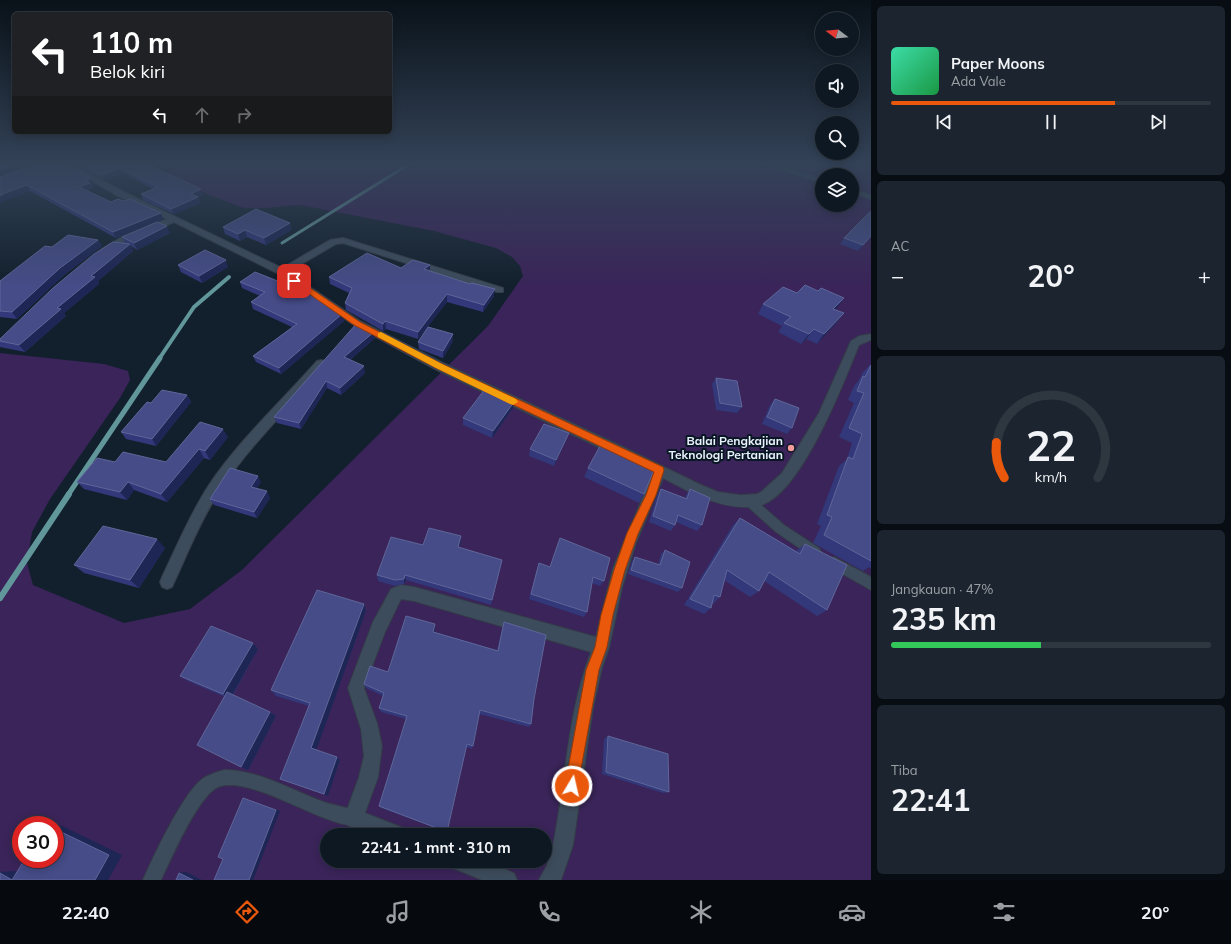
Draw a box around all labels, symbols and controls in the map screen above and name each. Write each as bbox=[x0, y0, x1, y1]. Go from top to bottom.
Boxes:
north arrow bbox=[815, 12, 859, 56]
map controls bbox=[815, 12, 859, 212]
text: 110 m bbox=[90, 25, 173, 60]
icon: left bbox=[24, 28, 76, 80]
text: Paper Moons bbox=[951, 54, 1045, 73]
text: Belok kiri bbox=[90, 60, 165, 83]
button: sound bbox=[815, 64, 859, 108]
text: Ada Vale bbox=[951, 73, 1006, 89]
icon: left bbox=[149, 104, 171, 126]
icon: ahead bbox=[191, 104, 213, 126]
icon: right bbox=[233, 104, 255, 126]
icon: previous bbox=[933, 111, 955, 133]
icon: pause bbox=[1040, 111, 1062, 133]
icon: next bbox=[1147, 111, 1169, 133]
button: search bbox=[815, 116, 859, 160]
button: layers bbox=[815, 168, 859, 212]
text: AC bbox=[891, 238, 909, 254]
text: 20° bbox=[1027, 257, 1075, 295]
text: − bbox=[891, 262, 904, 290]
text: + bbox=[1198, 262, 1211, 290]
pin bbox=[277, 264, 311, 298]
icon: arrive bbox=[283, 270, 305, 292]
text: 22 bbox=[1026, 419, 1076, 471]
place label: Balai Pengkajian Teknologi Pertanian bbox=[668, 433, 783, 462]
marker: Balai Pengkajian Teknologi Pertanian bbox=[786, 443, 796, 453]
text: km/h bbox=[1035, 468, 1067, 486]
text: Jangkauan · 47% bbox=[891, 581, 993, 597]
text: 235 km bbox=[891, 600, 997, 638]
text: Tiba bbox=[891, 762, 918, 778]
position arrow bbox=[551, 765, 593, 807]
text: 22:41 bbox=[891, 781, 970, 819]
speed limit sign: 30 bbox=[12, 816, 64, 868]
text: 22:41 · 1 mnt · 310 m bbox=[361, 838, 511, 857]
icon: directions bbox=[233, 898, 261, 926]
icon: music bbox=[384, 898, 412, 926]
icon: phone bbox=[535, 898, 563, 926]
icon: climate bbox=[687, 898, 715, 926]
icon: car bbox=[838, 898, 866, 926]
icon: filters bbox=[990, 898, 1018, 926]
text: 22:40 bbox=[62, 901, 109, 924]
text: 20° bbox=[1141, 901, 1169, 924]

